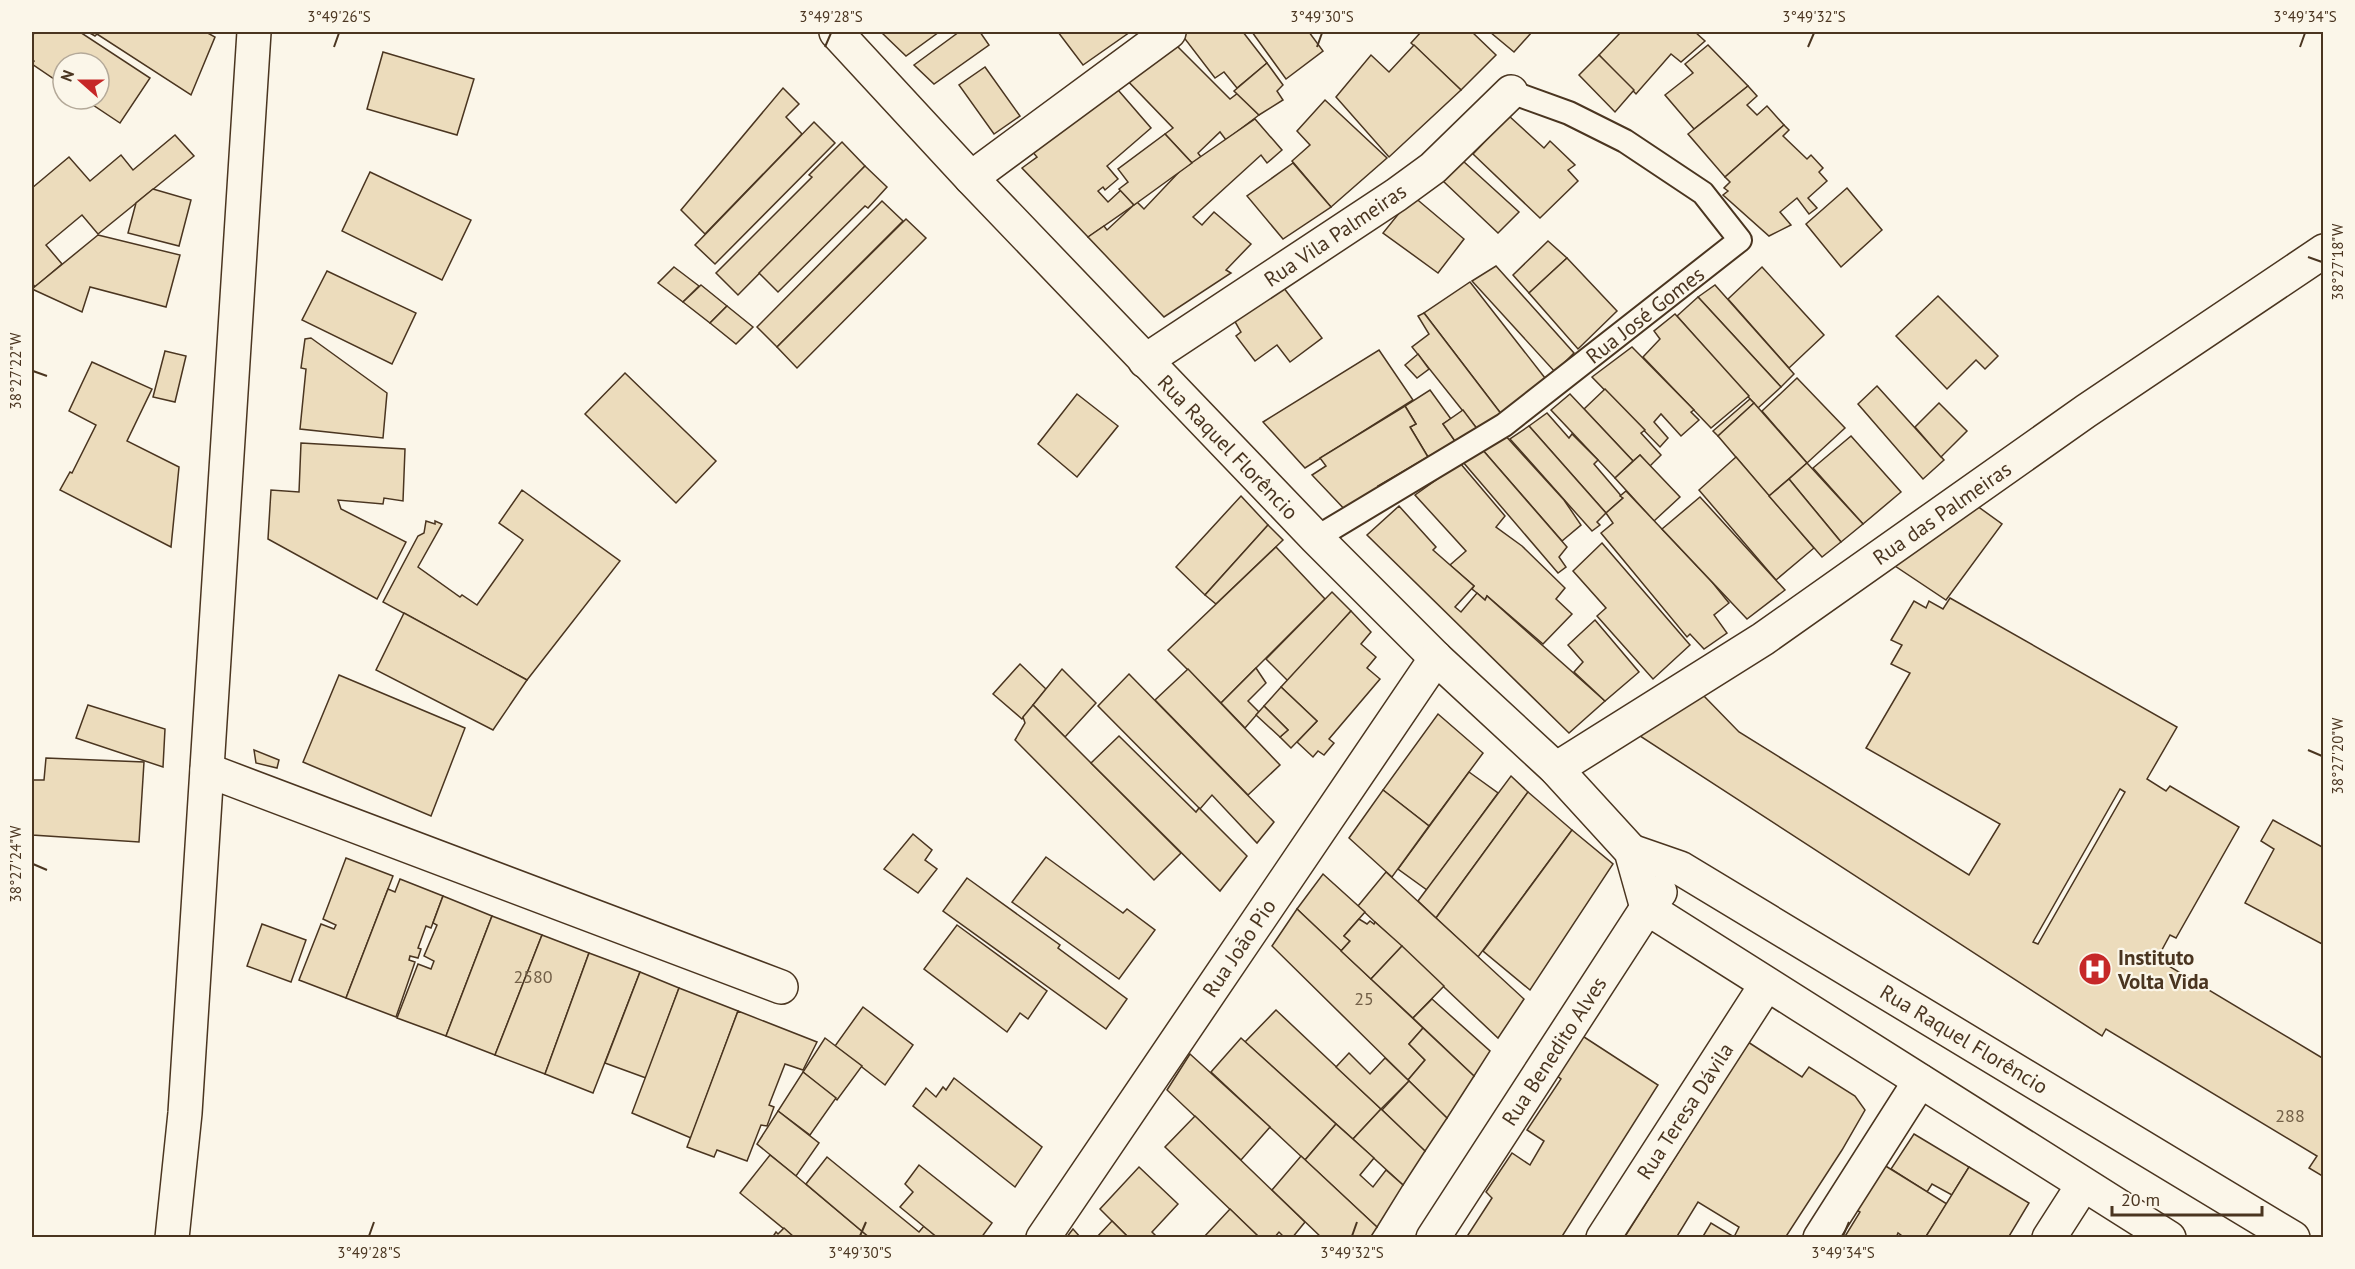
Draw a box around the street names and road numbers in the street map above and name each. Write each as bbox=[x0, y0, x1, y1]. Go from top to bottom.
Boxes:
street label: Rua Vila Palmeiras bbox=[1259, 177, 1411, 293]
street label: Rua José Gomes bbox=[1580, 260, 1710, 370]
street label: Rua Raquel Florêncio bbox=[1152, 369, 1304, 525]
street label: Rua das Palmeiras bbox=[1867, 455, 2017, 571]
street label: Rua João Pio bbox=[1196, 894, 1282, 1002]
street label: Rua Benedito Alves bbox=[1496, 971, 1612, 1131]
street label: Rua Raquel Florêncio bbox=[1875, 978, 2053, 1100]
street label: Rua Teresa Dávila bbox=[1631, 1038, 1739, 1184]

